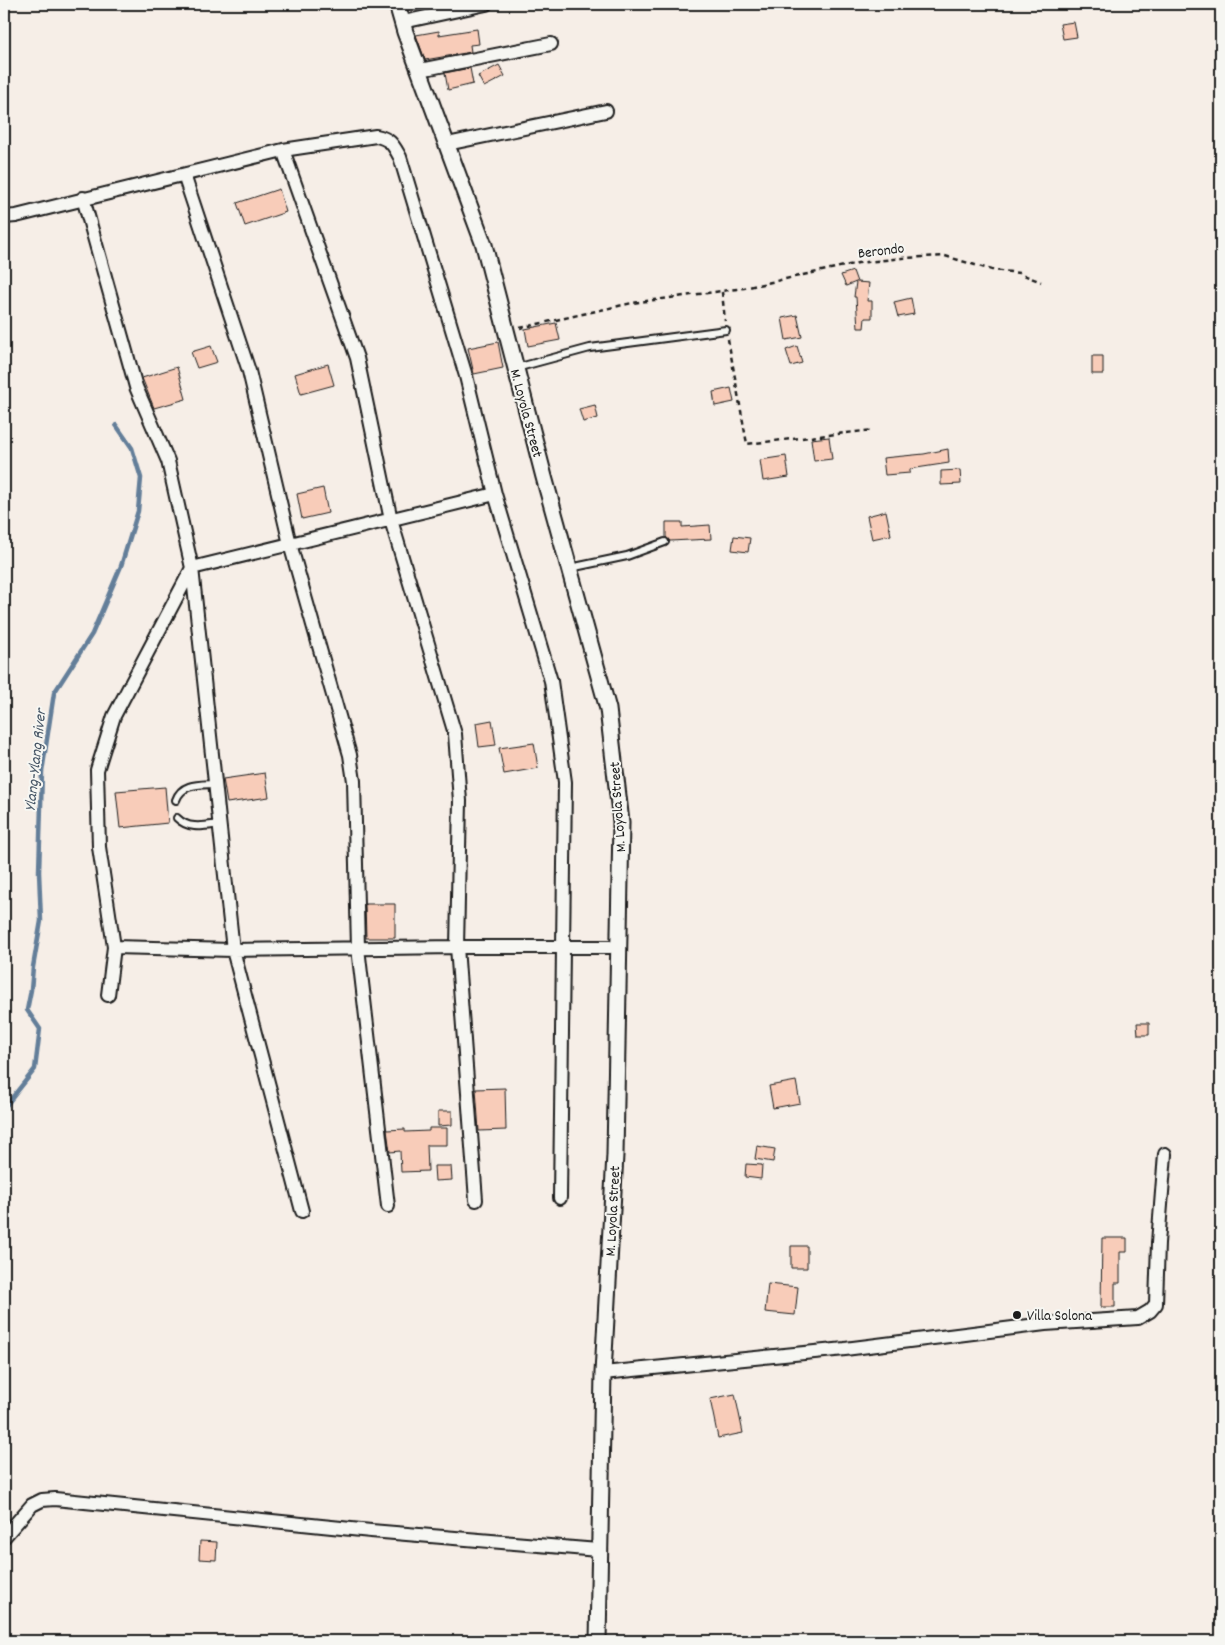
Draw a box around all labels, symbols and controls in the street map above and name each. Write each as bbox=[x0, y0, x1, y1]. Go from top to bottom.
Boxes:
street label: Berondo bbox=[857, 238, 906, 266]
street label: M. Loyola Street bbox=[503, 367, 548, 461]
water label: Ylang-Ylang River bbox=[20, 706, 54, 813]
street label: M. Loyola Street bbox=[605, 760, 633, 853]
street label: M. Loyola Street bbox=[601, 1165, 627, 1257]
place label: Villa Solona bbox=[1027, 1306, 1093, 1328]
marker: Villa Solona bbox=[1011, 1309, 1023, 1321]

